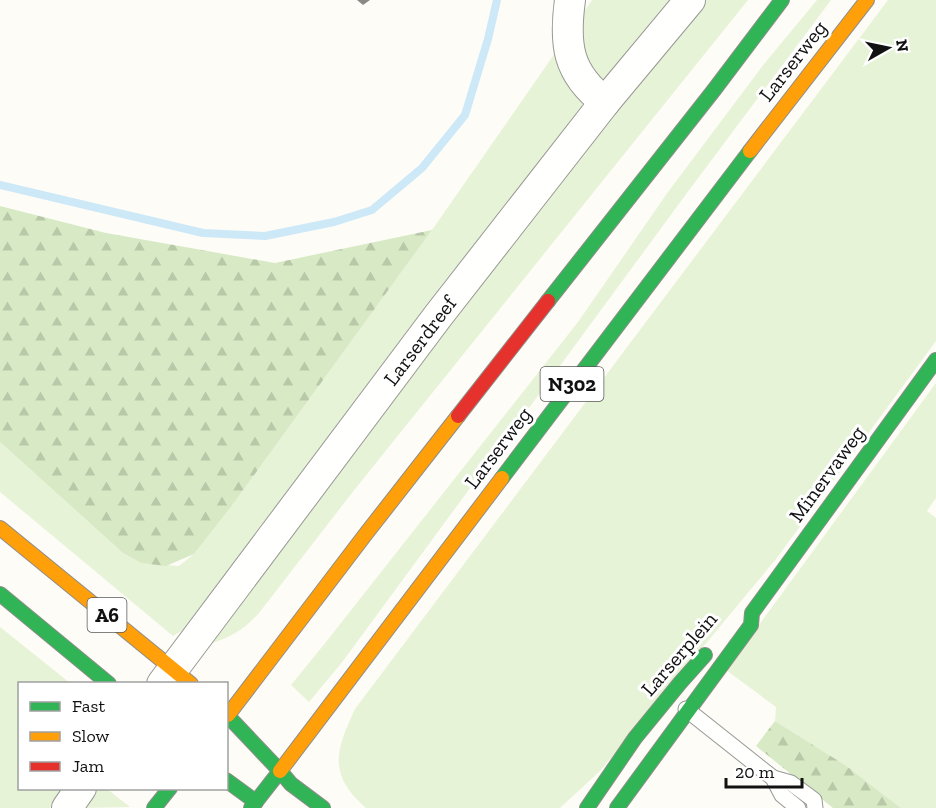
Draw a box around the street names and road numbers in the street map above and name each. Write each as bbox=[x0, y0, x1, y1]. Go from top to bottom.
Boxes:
street label: Larserweg bbox=[753, 15, 832, 106]
street label: Larserdreef bbox=[378, 290, 462, 390]
road number: N302 bbox=[540, 367, 604, 401]
street label: Larserweg bbox=[459, 402, 537, 493]
street label: Minervaweg bbox=[783, 420, 870, 527]
road number: A6 bbox=[88, 598, 126, 632]
street label: Larserplein bbox=[635, 607, 722, 701]

